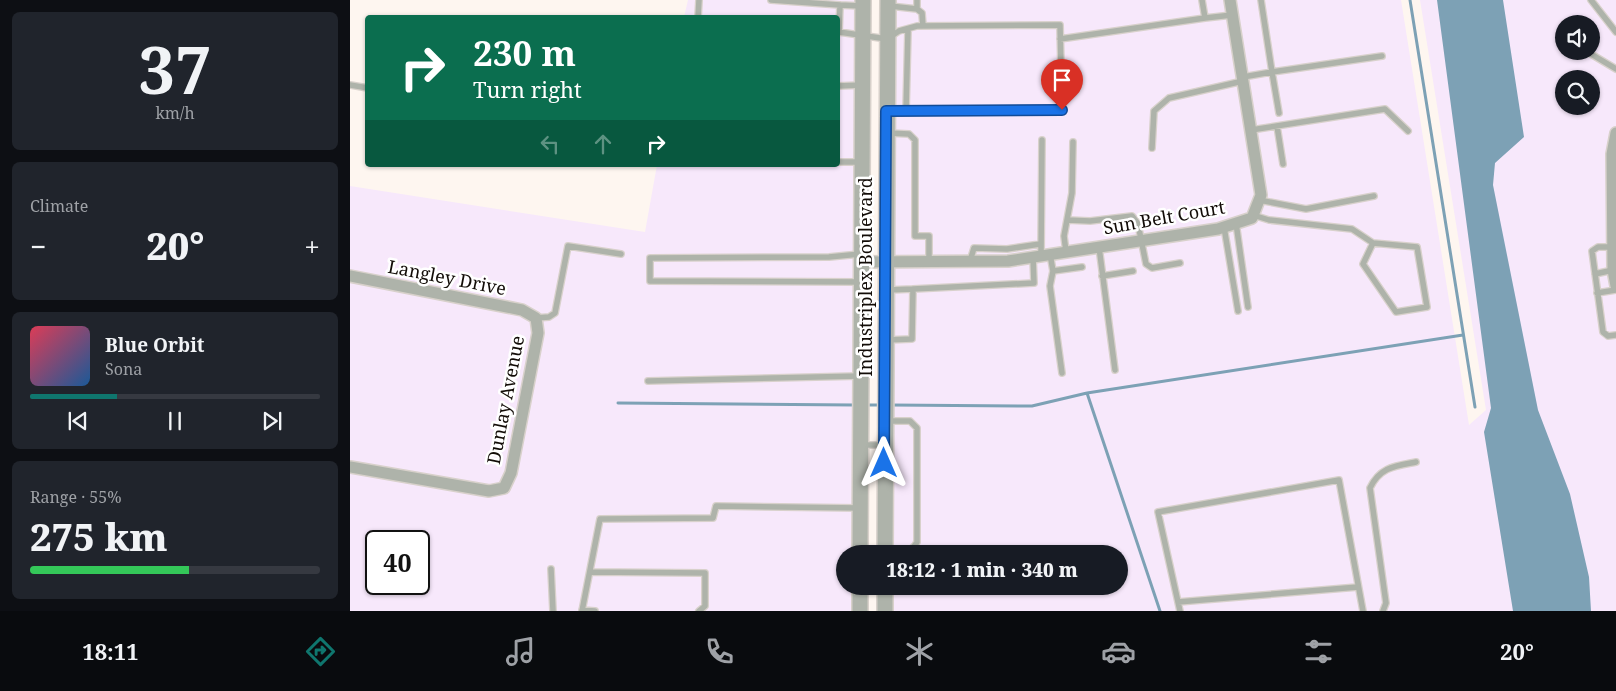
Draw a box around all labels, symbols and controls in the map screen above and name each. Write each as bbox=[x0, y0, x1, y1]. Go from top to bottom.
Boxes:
map controls bbox=[1555, 15, 1600, 115]
button: sound bbox=[1555, 15, 1600, 60]
text: 37 bbox=[138, 25, 212, 113]
text: 230 m bbox=[473, 29, 576, 76]
icon: right bbox=[390, 35, 455, 100]
pin bbox=[1041, 59, 1083, 110]
icon: arrive bbox=[1048, 66, 1076, 94]
button: search bbox=[1555, 70, 1600, 115]
text: Turn right bbox=[473, 74, 582, 104]
text: km/h bbox=[155, 102, 195, 124]
icon: left bbox=[536, 130, 564, 158]
icon: ahead bbox=[589, 130, 617, 158]
icon: right bbox=[642, 130, 670, 158]
street label: Industriplex Boulevard bbox=[853, 177, 877, 377]
text: Climate bbox=[30, 195, 88, 217]
street label: Sun Belt Court bbox=[1101, 195, 1227, 240]
text: 20° bbox=[146, 219, 204, 271]
text: − bbox=[30, 227, 46, 265]
text: + bbox=[304, 227, 320, 265]
street label: Langley Drive bbox=[386, 254, 508, 300]
text: Blue Orbit bbox=[105, 332, 205, 358]
street label: Dunlay Avenue bbox=[481, 333, 529, 466]
text: Sona bbox=[105, 358, 142, 380]
icon: previous bbox=[64, 407, 92, 435]
icon: pause bbox=[161, 407, 189, 435]
icon: next bbox=[258, 407, 286, 435]
position arrow bbox=[857, 436, 909, 488]
text: Range · 55% bbox=[30, 486, 122, 508]
text: 275 km bbox=[30, 510, 168, 562]
speed limit sign: 40 bbox=[365, 530, 430, 595]
text: 18:12 · 1 min · 340 m bbox=[886, 557, 1078, 583]
icon: directions bbox=[303, 634, 338, 669]
icon: music bbox=[503, 634, 538, 669]
icon: phone bbox=[702, 634, 737, 669]
icon: climate bbox=[902, 634, 937, 669]
icon: car bbox=[1101, 634, 1136, 669]
icon: filters bbox=[1301, 634, 1336, 669]
text: 18:11 bbox=[82, 636, 139, 666]
text: 20° bbox=[1500, 636, 1534, 666]

